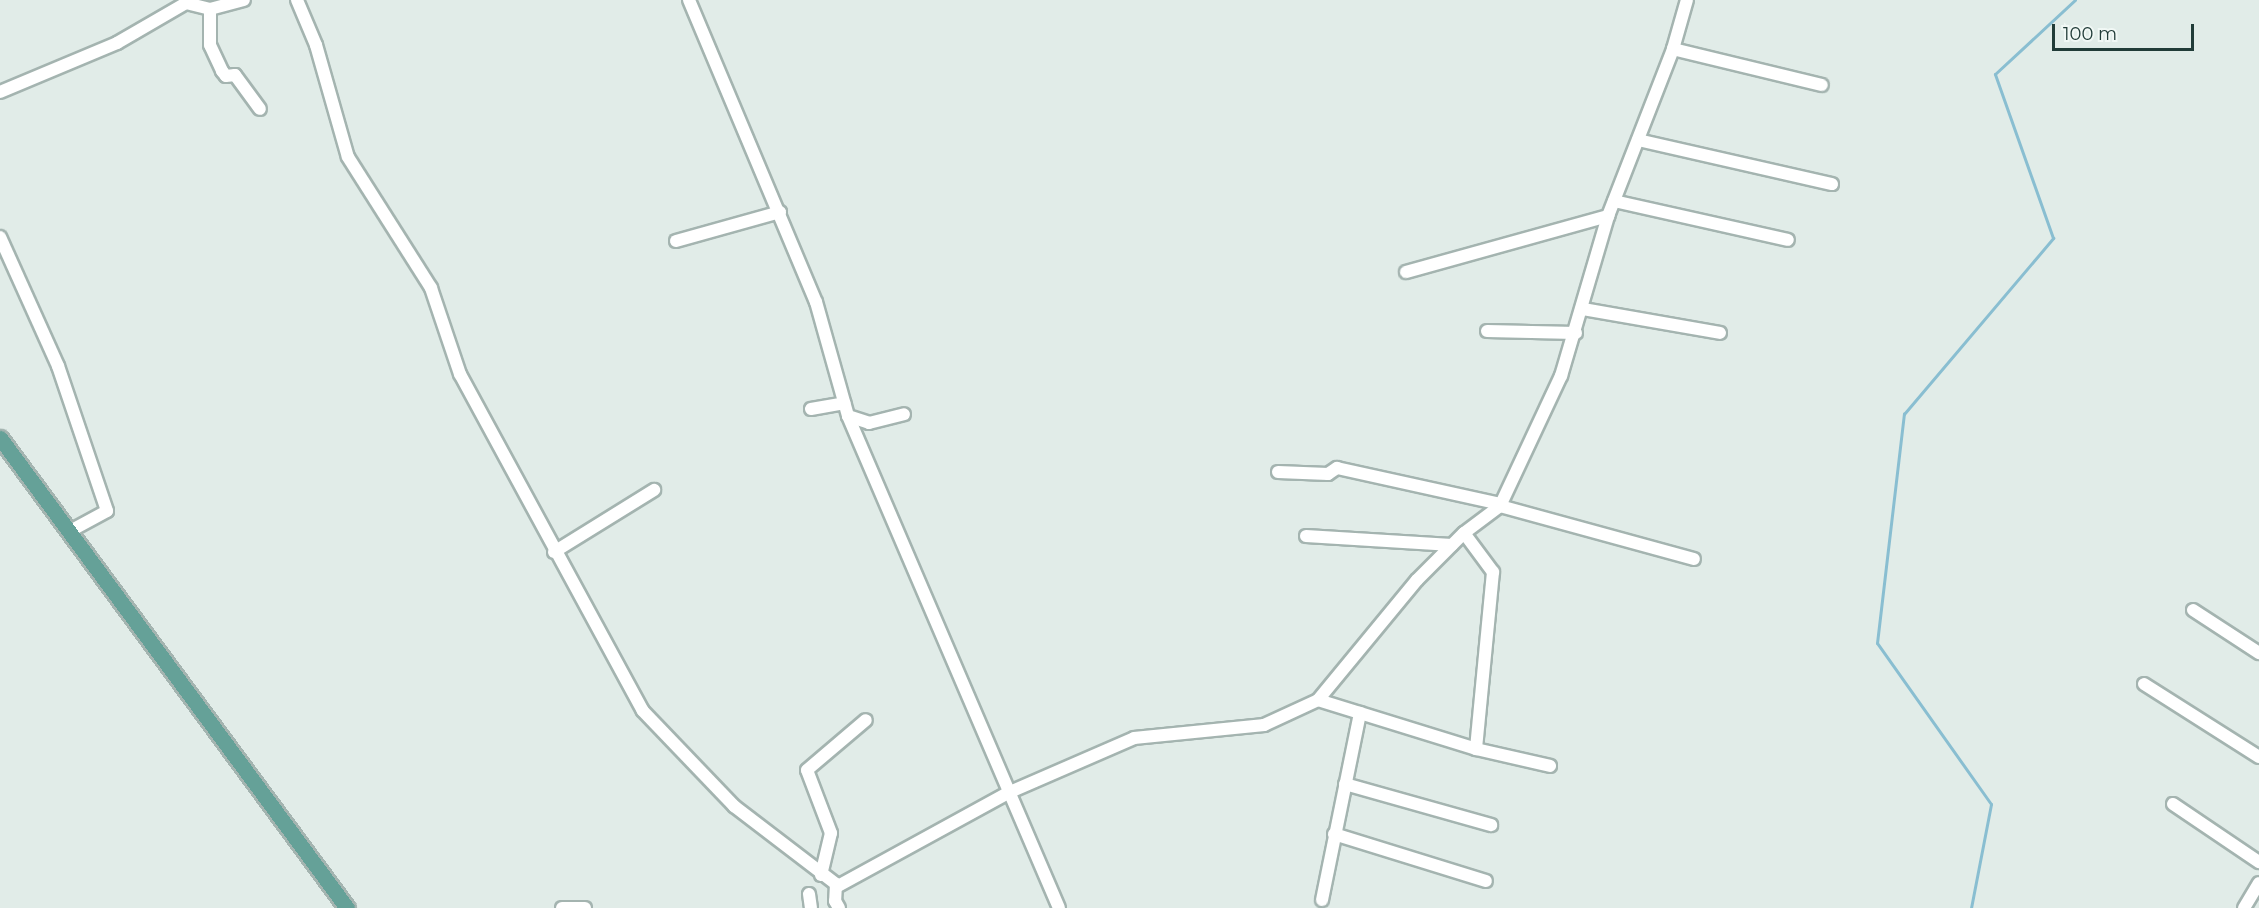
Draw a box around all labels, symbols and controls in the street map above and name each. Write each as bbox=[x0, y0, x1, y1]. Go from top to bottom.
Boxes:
scale bar bbox=[2055, 12, 2198, 50]
text: 100 m bbox=[2063, 23, 2117, 45]

